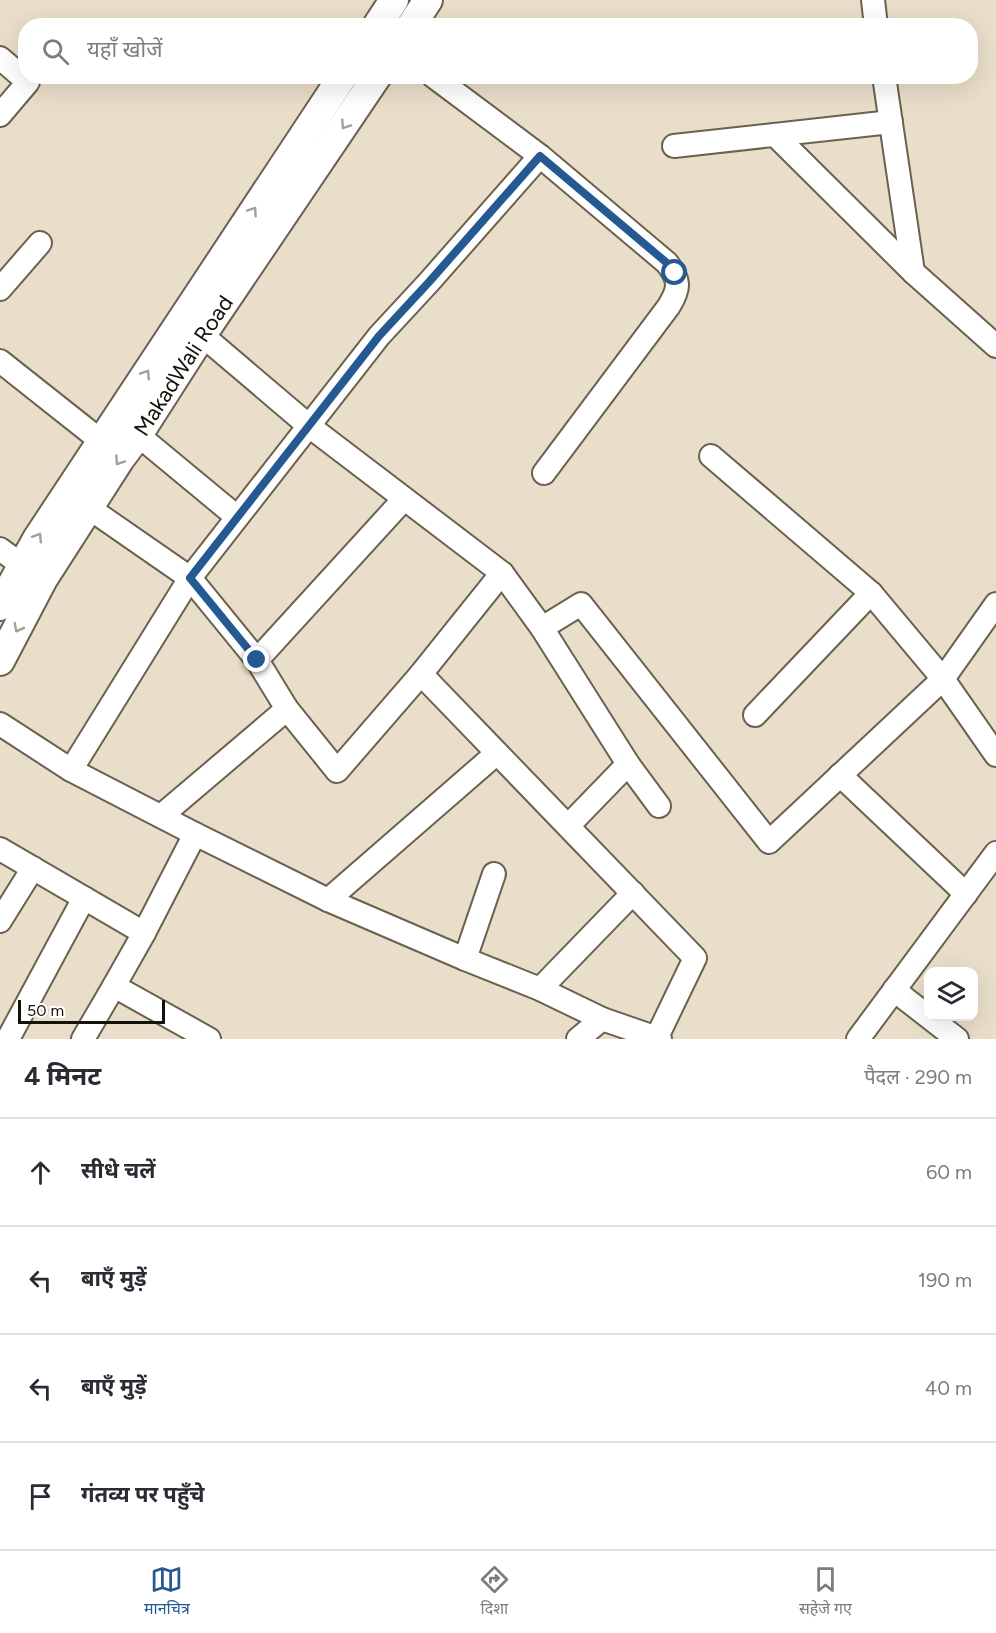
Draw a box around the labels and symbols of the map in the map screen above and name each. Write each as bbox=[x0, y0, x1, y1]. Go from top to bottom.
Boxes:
one-way arrow bbox=[340, 119, 352, 129]
one-way arrow bbox=[246, 207, 257, 218]
route start bbox=[661, 259, 687, 285]
street label: MakadWali Road bbox=[128, 290, 238, 441]
one-way arrow bbox=[139, 370, 150, 381]
one-way arrow bbox=[115, 454, 126, 465]
one-way arrow bbox=[31, 533, 43, 543]
one-way arrow bbox=[14, 621, 25, 632]
route end bbox=[243, 646, 269, 672]
scale bar bbox=[18, 997, 165, 1025]

